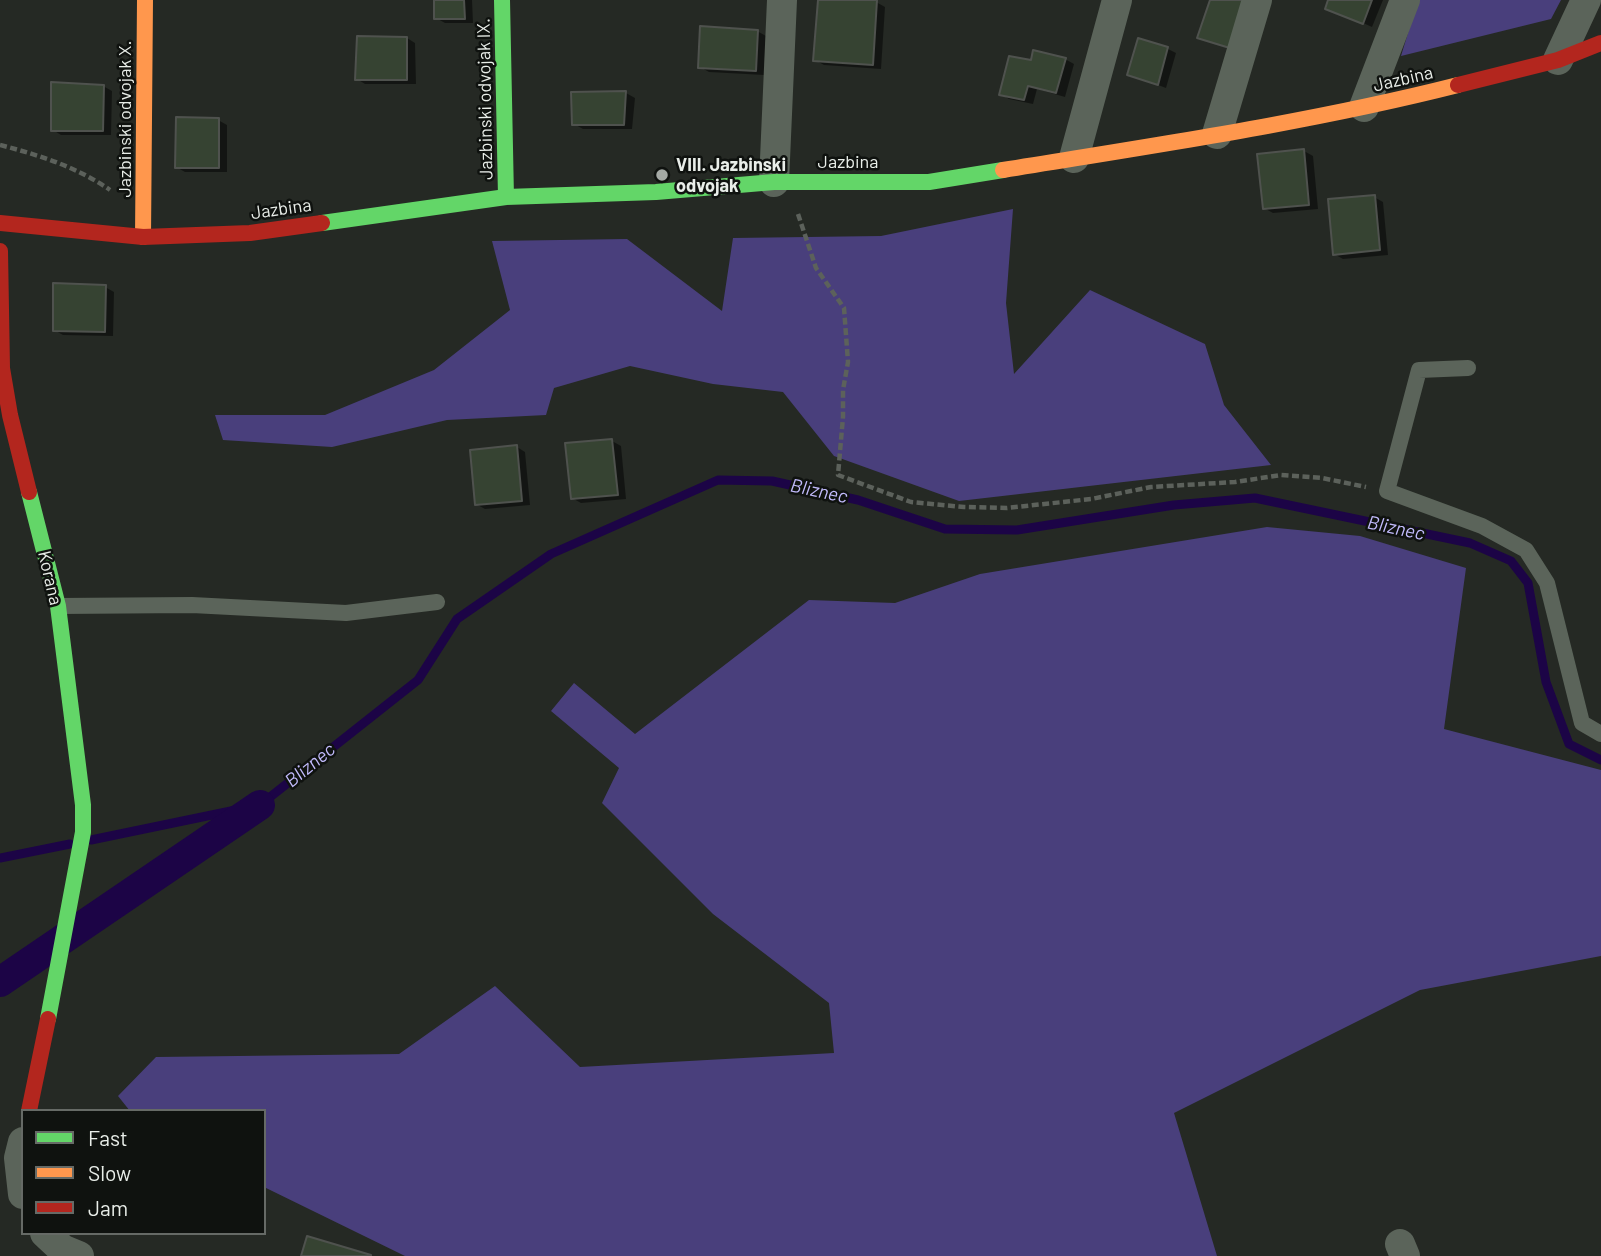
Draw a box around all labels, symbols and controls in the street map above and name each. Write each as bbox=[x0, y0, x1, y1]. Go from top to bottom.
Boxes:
street label: Jazbinski odvojak IX. bbox=[473, 18, 497, 180]
street label: Jazbinski odvojak X. bbox=[114, 40, 136, 198]
street label: Jazbina bbox=[1371, 62, 1435, 96]
street label: Jazbina bbox=[818, 151, 878, 173]
place label: VIII. Jazbinski odvojak bbox=[676, 154, 786, 196]
marker: VIII. Jazbinski odvojak bbox=[654, 167, 670, 183]
street label: Jazbina bbox=[249, 194, 313, 224]
water label: Bliznec bbox=[788, 474, 850, 508]
water label: Bliznec bbox=[1365, 511, 1427, 545]
street label: Korana bbox=[33, 549, 67, 607]
water label: Bliznec bbox=[280, 738, 340, 792]
legend bbox=[21, 1109, 266, 1235]
text: Fast bbox=[88, 1125, 128, 1150]
text: Slow bbox=[88, 1160, 131, 1185]
text: Jam bbox=[88, 1195, 128, 1220]

